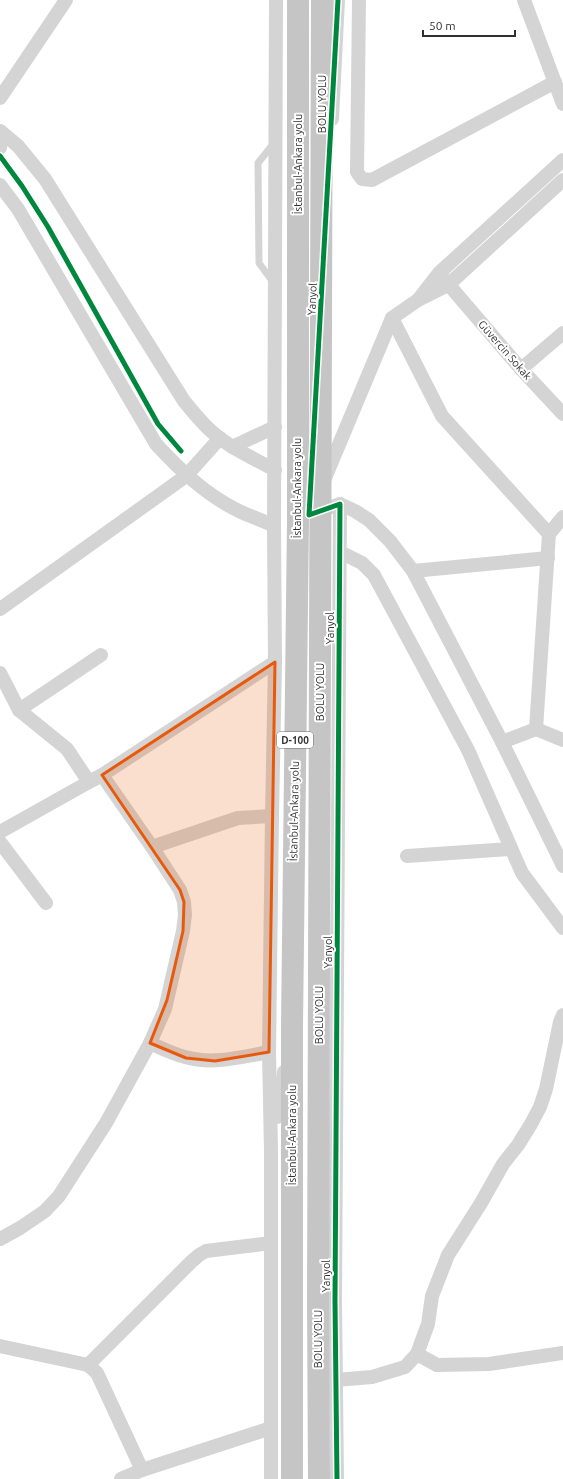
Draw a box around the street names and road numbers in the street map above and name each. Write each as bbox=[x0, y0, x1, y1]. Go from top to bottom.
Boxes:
street label: BOLU YOLU bbox=[316, 75, 328, 133]
street label: İstanbul-Ankara yolu bbox=[292, 114, 304, 214]
street label: Yanyol bbox=[305, 282, 319, 316]
street label: Güvercin Sokak bbox=[476, 318, 534, 382]
street label: İstanbul-Ankara yolu bbox=[291, 438, 303, 538]
street label: Yanyol bbox=[324, 612, 336, 644]
street label: BOLU YOLU bbox=[314, 663, 326, 721]
road number: D-100 bbox=[277, 732, 313, 748]
street label: İstanbul-Ankara yolu bbox=[287, 761, 301, 861]
street label: Yanyol bbox=[322, 936, 334, 968]
street label: BOLU YOLU bbox=[313, 986, 325, 1044]
street label: İstanbul-Ankara yolu bbox=[286, 1085, 298, 1185]
street label: Yanyol bbox=[320, 1260, 332, 1292]
street label: BOLU YOLU bbox=[312, 1310, 324, 1368]

